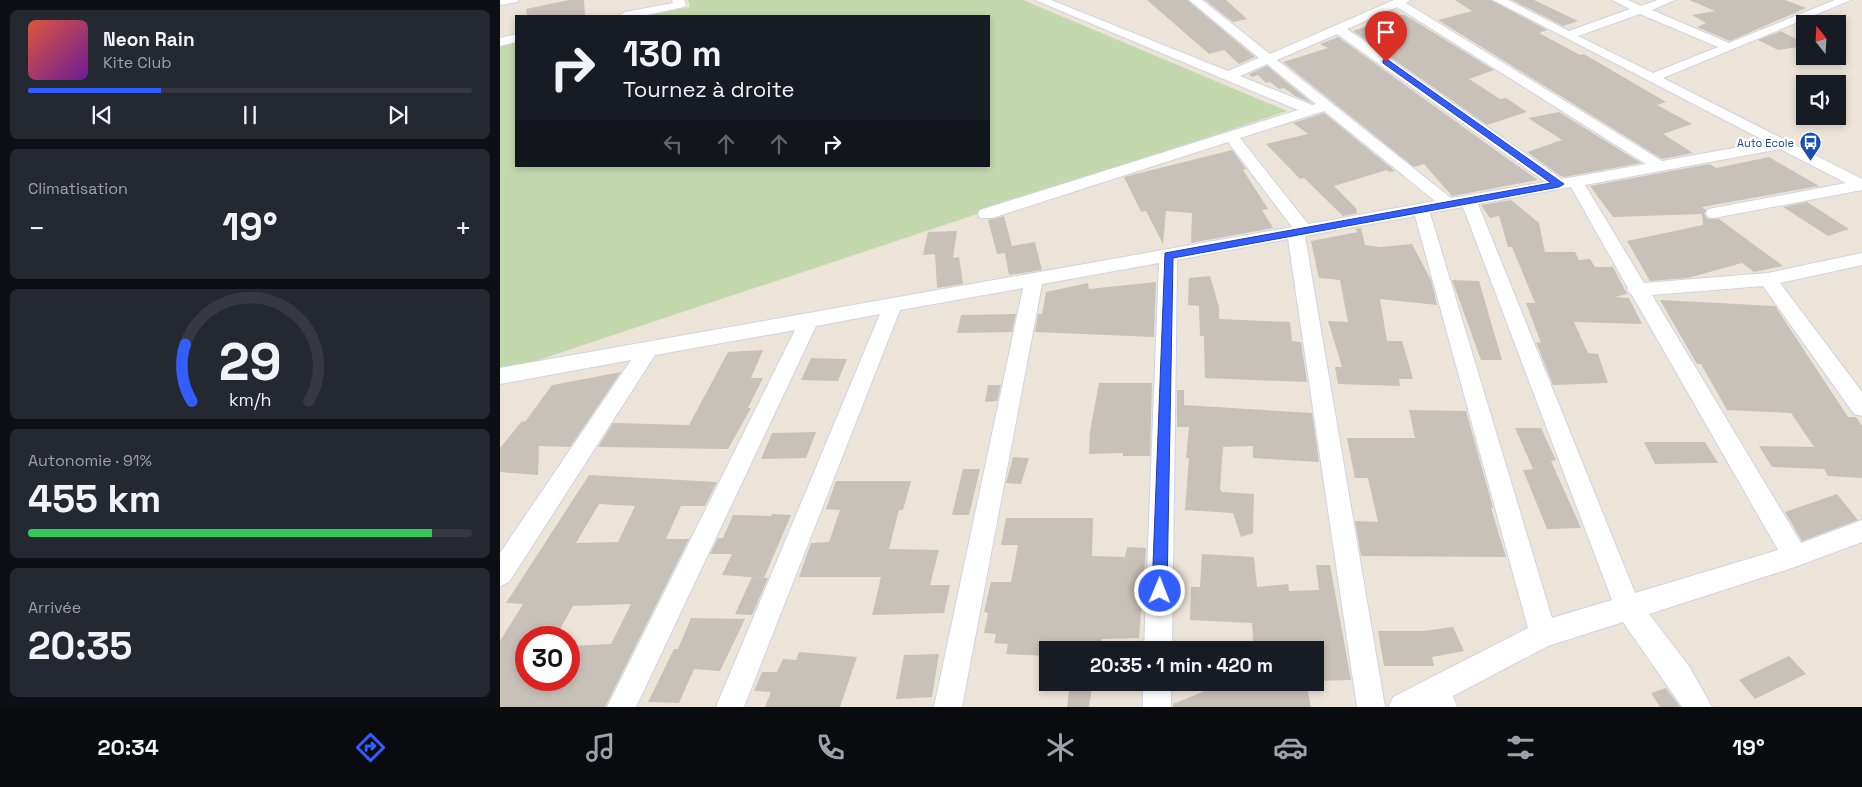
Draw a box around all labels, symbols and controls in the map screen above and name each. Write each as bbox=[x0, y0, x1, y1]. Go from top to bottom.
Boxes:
pin bbox=[1365, 11, 1407, 62]
north arrow bbox=[1796, 15, 1846, 65]
map controls bbox=[1796, 15, 1846, 125]
icon: arrive bbox=[1372, 18, 1400, 46]
text: Neon Rain bbox=[103, 27, 195, 52]
text: 130 m bbox=[623, 32, 722, 76]
icon: right bbox=[540, 35, 605, 100]
text: Kite Club bbox=[103, 52, 172, 73]
text: Tournez à droite bbox=[623, 75, 794, 103]
button: sound bbox=[1796, 75, 1846, 125]
icon: previous bbox=[88, 101, 116, 129]
icon: pause bbox=[236, 101, 264, 129]
icon: next bbox=[384, 101, 412, 129]
icon: left bbox=[659, 130, 687, 158]
icon: ahead bbox=[712, 130, 740, 158]
icon: ahead bbox=[765, 130, 793, 158]
icon: right bbox=[818, 130, 846, 158]
bus stop icon: Auto Ecole bbox=[1798, 131, 1822, 162]
place label: Auto Ecole bbox=[1737, 136, 1794, 150]
text: Climatisation bbox=[28, 178, 128, 199]
text: 19° bbox=[222, 203, 278, 251]
text: − bbox=[28, 210, 45, 246]
text: + bbox=[455, 210, 472, 246]
text: 29 bbox=[219, 329, 281, 395]
text: km/h bbox=[229, 388, 271, 411]
text: Autonomie · 91% bbox=[28, 450, 152, 471]
text: 455 km bbox=[28, 475, 161, 523]
position arrow bbox=[1133, 564, 1185, 616]
text: Arrivée bbox=[28, 597, 81, 618]
text: 20:35 bbox=[28, 622, 132, 670]
speed limit sign: 30 bbox=[515, 626, 580, 691]
text: 20:35 · 1 min · 420 m bbox=[1090, 653, 1273, 678]
icon: directions bbox=[353, 730, 388, 765]
icon: music bbox=[583, 730, 618, 765]
icon: phone bbox=[813, 730, 848, 765]
icon: climate bbox=[1043, 730, 1078, 765]
icon: car bbox=[1273, 730, 1308, 765]
icon: filters bbox=[1503, 730, 1538, 765]
text: 20:34 bbox=[97, 733, 159, 761]
text: 19° bbox=[1732, 733, 1765, 761]

